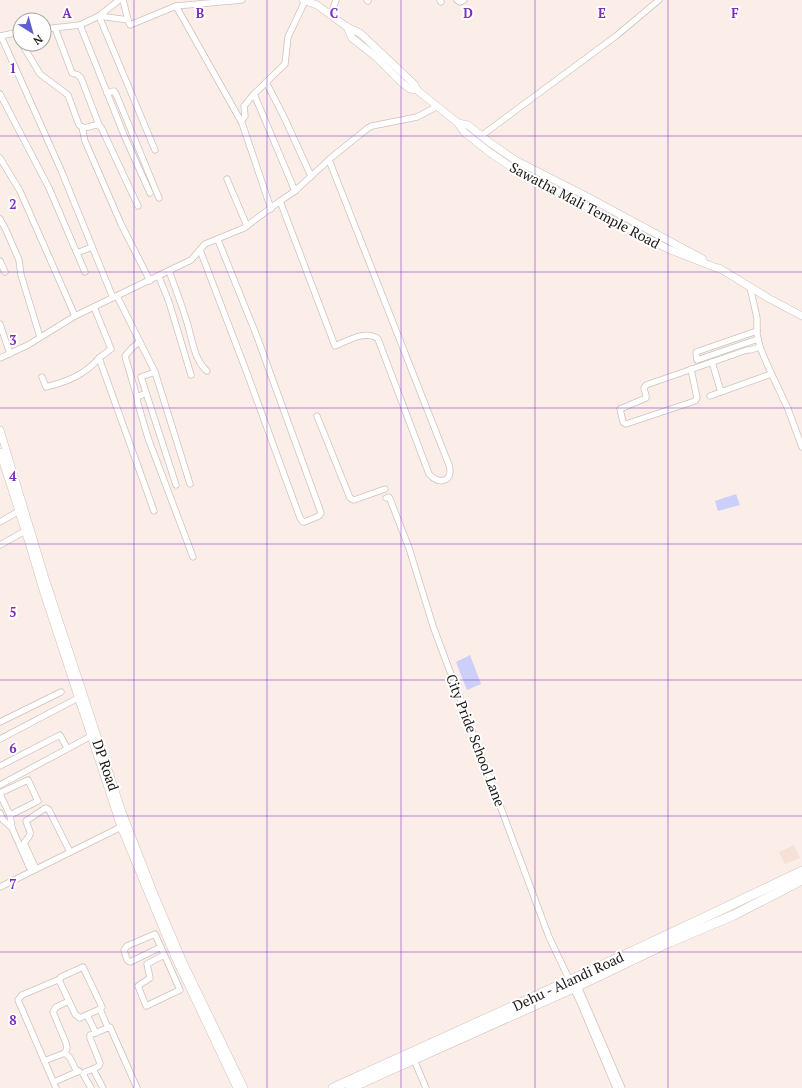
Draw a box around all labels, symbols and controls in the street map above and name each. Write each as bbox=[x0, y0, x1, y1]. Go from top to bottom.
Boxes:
text: A bbox=[62, 4, 72, 22]
text: B bbox=[196, 4, 204, 22]
text: C bbox=[330, 4, 338, 22]
text: D bbox=[463, 4, 473, 22]
text: E bbox=[598, 4, 606, 22]
text: F bbox=[731, 4, 739, 22]
north arrow bbox=[12, 12, 52, 52]
text: N bbox=[30, 32, 46, 48]
text: 1 bbox=[9, 59, 17, 77]
street label: Sawatha Mali Temple Road bbox=[507, 157, 664, 253]
text: 2 bbox=[9, 195, 17, 213]
text: 3 bbox=[9, 331, 17, 349]
text: 4 bbox=[9, 467, 17, 485]
text: 5 bbox=[9, 603, 17, 621]
street label: City Pride School Lane bbox=[442, 671, 510, 809]
street label: DP Road bbox=[88, 737, 124, 793]
text: 6 bbox=[9, 739, 17, 757]
text: 7 bbox=[9, 875, 17, 893]
street label: Dehu - Alandi Road bbox=[509, 947, 627, 1015]
text: 8 bbox=[9, 1011, 17, 1029]

